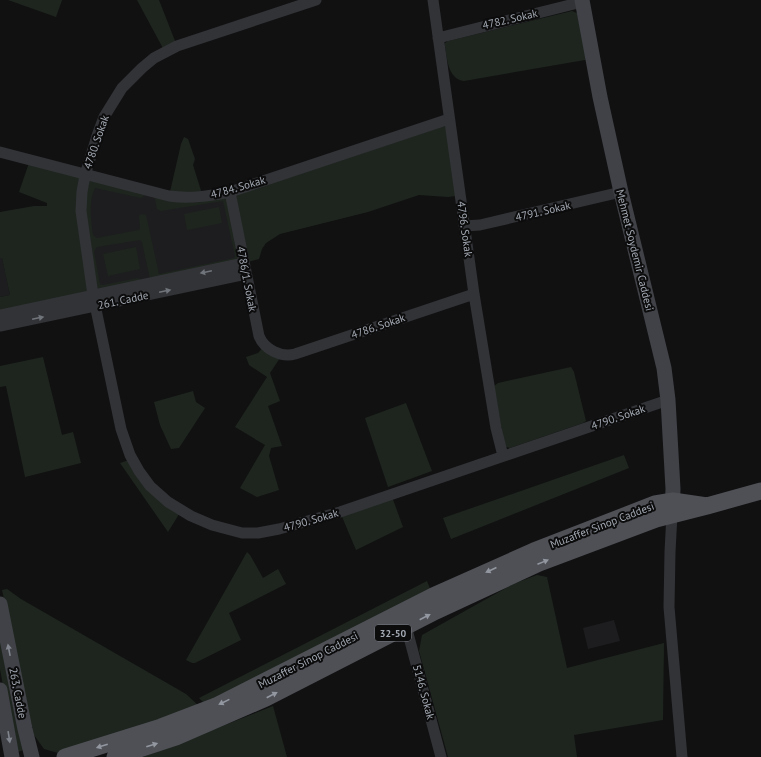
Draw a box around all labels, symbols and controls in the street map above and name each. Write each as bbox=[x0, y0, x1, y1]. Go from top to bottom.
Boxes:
street label: 4782. Sokak bbox=[481, 6, 540, 32]
street label: 4780. Sokak bbox=[80, 112, 112, 171]
street label: 4784. Sokak bbox=[209, 172, 268, 201]
street label: Mehmet Soydemir Caddesi bbox=[613, 188, 657, 312]
street label: 4791. Sokak bbox=[514, 198, 573, 224]
street label: 4796. Sokak bbox=[454, 200, 476, 258]
street label: 4786/1. Sokak bbox=[234, 245, 260, 313]
one-way arrow bbox=[200, 269, 212, 275]
street label: 261. Cadde bbox=[96, 288, 150, 312]
one-way arrow bbox=[159, 288, 172, 294]
street label: 4786. Sokak bbox=[349, 310, 408, 342]
one-way arrow bbox=[32, 314, 44, 320]
street label: 4790. Sokak bbox=[589, 401, 648, 433]
street label: Muzaffer Sinop Caddesi bbox=[548, 499, 656, 551]
street label: 4790. Sokak bbox=[282, 505, 341, 534]
one-way arrow bbox=[537, 558, 549, 564]
one-way arrow bbox=[485, 567, 496, 573]
one-way arrow bbox=[419, 614, 431, 620]
road number: 32-50 bbox=[375, 625, 411, 641]
street label: Muzaffer Sinop Caddesi bbox=[256, 629, 360, 691]
one-way arrow bbox=[6, 644, 12, 657]
street label: 5146. Sokak bbox=[410, 663, 438, 722]
street label: 263. Cadde bbox=[6, 666, 30, 720]
one-way arrow bbox=[266, 691, 277, 698]
one-way arrow bbox=[218, 699, 229, 705]
one-way arrow bbox=[6, 731, 12, 743]
one-way arrow bbox=[146, 742, 158, 748]
one-way arrow bbox=[95, 743, 107, 749]

